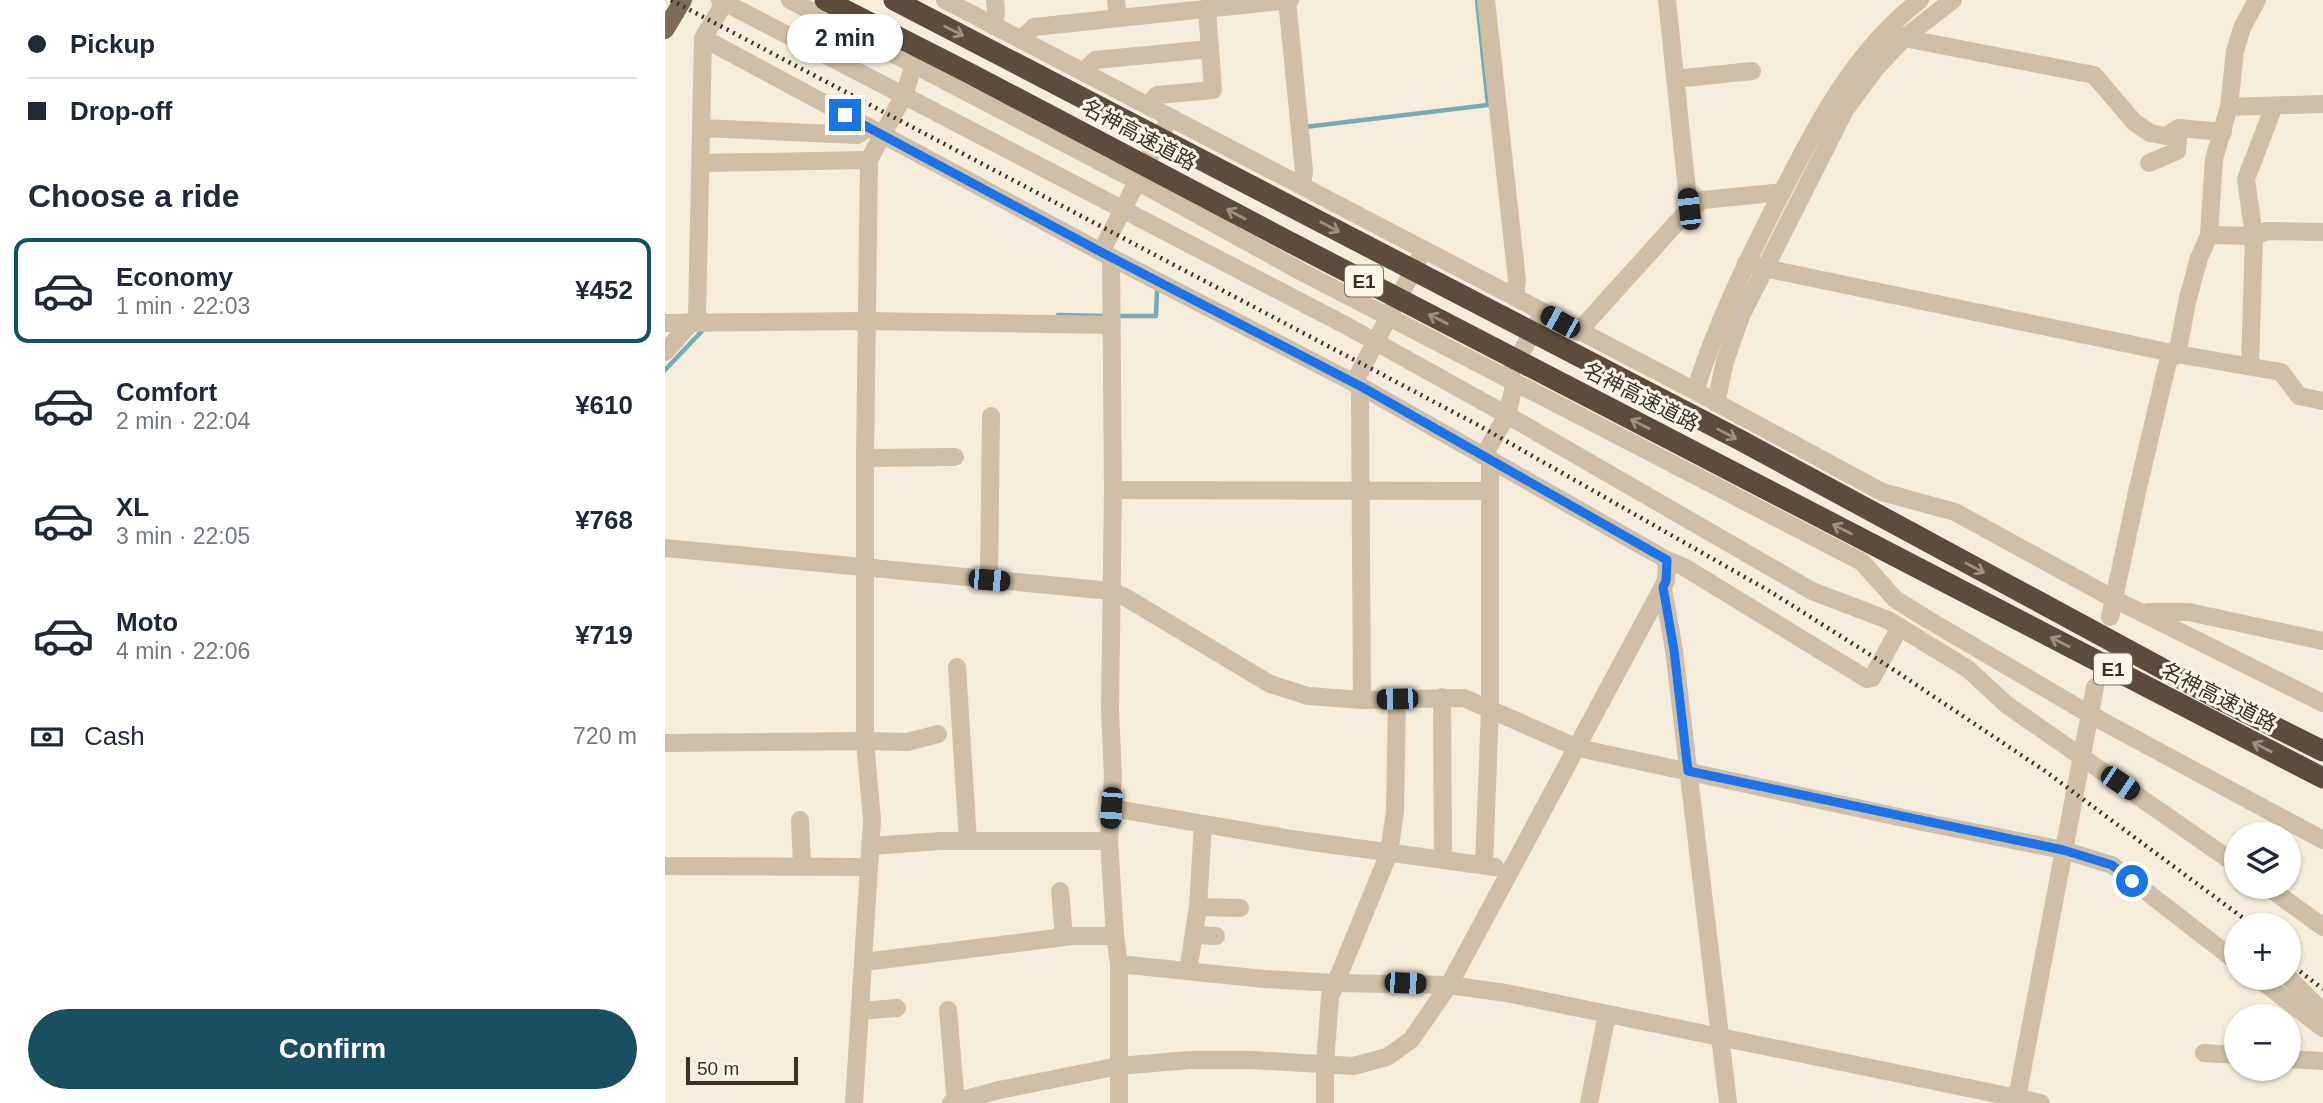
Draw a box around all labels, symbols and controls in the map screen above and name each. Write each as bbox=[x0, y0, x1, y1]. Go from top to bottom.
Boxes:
callout: 2 min bbox=[787, 13, 903, 62]
text: 2 min bbox=[815, 25, 875, 51]
one-way arrow bbox=[943, 25, 964, 39]
text: Pickup bbox=[70, 29, 155, 59]
street label: 名神高速道路 bbox=[1078, 95, 1200, 174]
text: Drop-off bbox=[70, 96, 173, 126]
route end bbox=[829, 99, 861, 131]
text: Choose a ride bbox=[28, 178, 240, 214]
car bbox=[1677, 187, 1702, 231]
one-way arrow bbox=[1226, 207, 1247, 220]
one-way arrow bbox=[1319, 220, 1340, 234]
icon: car bbox=[32, 259, 95, 322]
text: Economy bbox=[116, 262, 233, 292]
road number: E1 bbox=[1345, 266, 1383, 296]
text: ¥452 bbox=[575, 275, 633, 305]
text: 1 min · 22:03 bbox=[116, 293, 250, 319]
car bbox=[1537, 303, 1584, 341]
one-way arrow bbox=[1428, 312, 1449, 326]
street label: 名神高速道路 bbox=[1580, 358, 1703, 435]
icon: car bbox=[32, 374, 95, 437]
text: Comfort bbox=[116, 377, 217, 407]
text: ¥610 bbox=[575, 390, 633, 420]
text: 2 min · 22:04 bbox=[116, 408, 250, 434]
one-way arrow bbox=[1630, 417, 1651, 430]
one-way arrow bbox=[1716, 428, 1737, 441]
icon: car bbox=[32, 489, 95, 552]
text: XL bbox=[116, 492, 149, 522]
text: ¥768 bbox=[575, 505, 633, 535]
one-way arrow bbox=[1832, 521, 1853, 535]
text: 3 min · 22:05 bbox=[116, 523, 250, 549]
one-way arrow bbox=[1964, 561, 1984, 575]
car bbox=[968, 568, 1011, 592]
icon: car bbox=[32, 604, 95, 667]
text: Moto bbox=[116, 607, 178, 637]
text: ¥719 bbox=[575, 620, 633, 650]
one-way arrow bbox=[2051, 635, 2071, 649]
text: 4 min · 22:06 bbox=[116, 638, 250, 664]
road number: E1 bbox=[2094, 654, 2132, 684]
street label: 名神高速道路 bbox=[2158, 658, 2281, 735]
car bbox=[1376, 688, 1419, 710]
icon: cash bbox=[28, 718, 66, 756]
text: Cash bbox=[84, 721, 145, 751]
text: 720 m bbox=[573, 723, 637, 749]
one-way arrow bbox=[2253, 739, 2273, 753]
car bbox=[2097, 763, 2144, 803]
car bbox=[1100, 786, 1123, 830]
map controls bbox=[2224, 822, 2301, 1081]
button: layers bbox=[2224, 822, 2301, 899]
route start bbox=[2116, 865, 2148, 897]
button: + bbox=[2224, 913, 2301, 990]
car bbox=[1384, 972, 1427, 994]
button: − bbox=[2224, 1004, 2301, 1081]
button: Confirm bbox=[28, 1009, 637, 1089]
scale bar bbox=[686, 1054, 798, 1086]
text: 50 m bbox=[697, 1058, 739, 1079]

